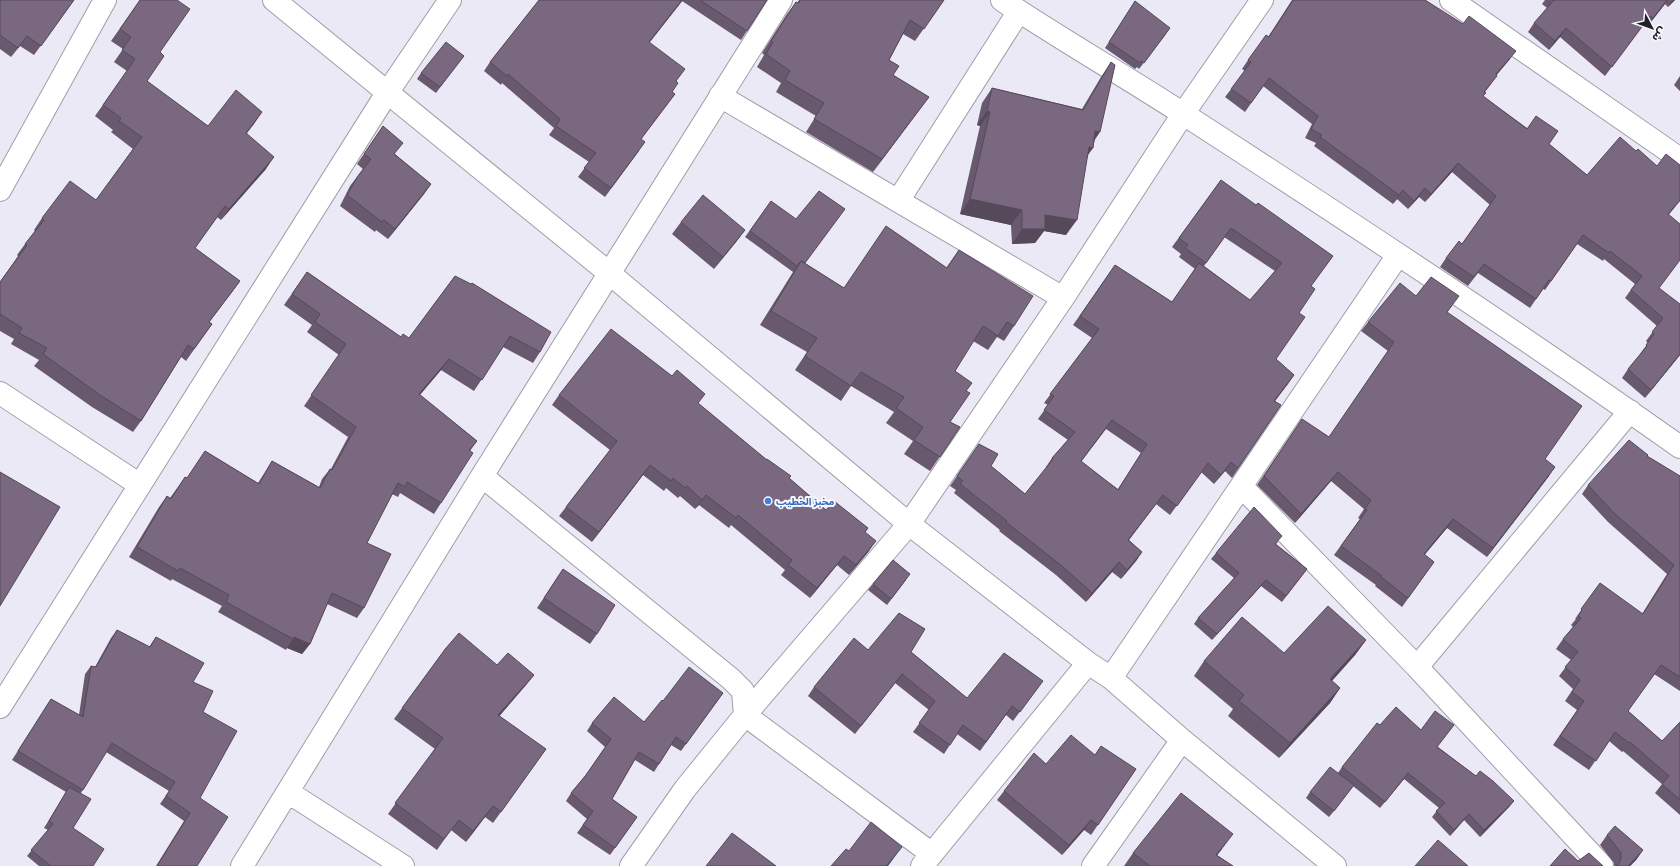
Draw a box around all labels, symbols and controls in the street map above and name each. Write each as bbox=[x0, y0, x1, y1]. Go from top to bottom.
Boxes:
north arrow bbox=[1632, 8, 1672, 48]
text: ش bbox=[1649, 24, 1669, 44]
place label: مخبز الخطيب bbox=[776, 495, 835, 508]
marker: مخبز الخطيب bbox=[763, 496, 773, 506]

